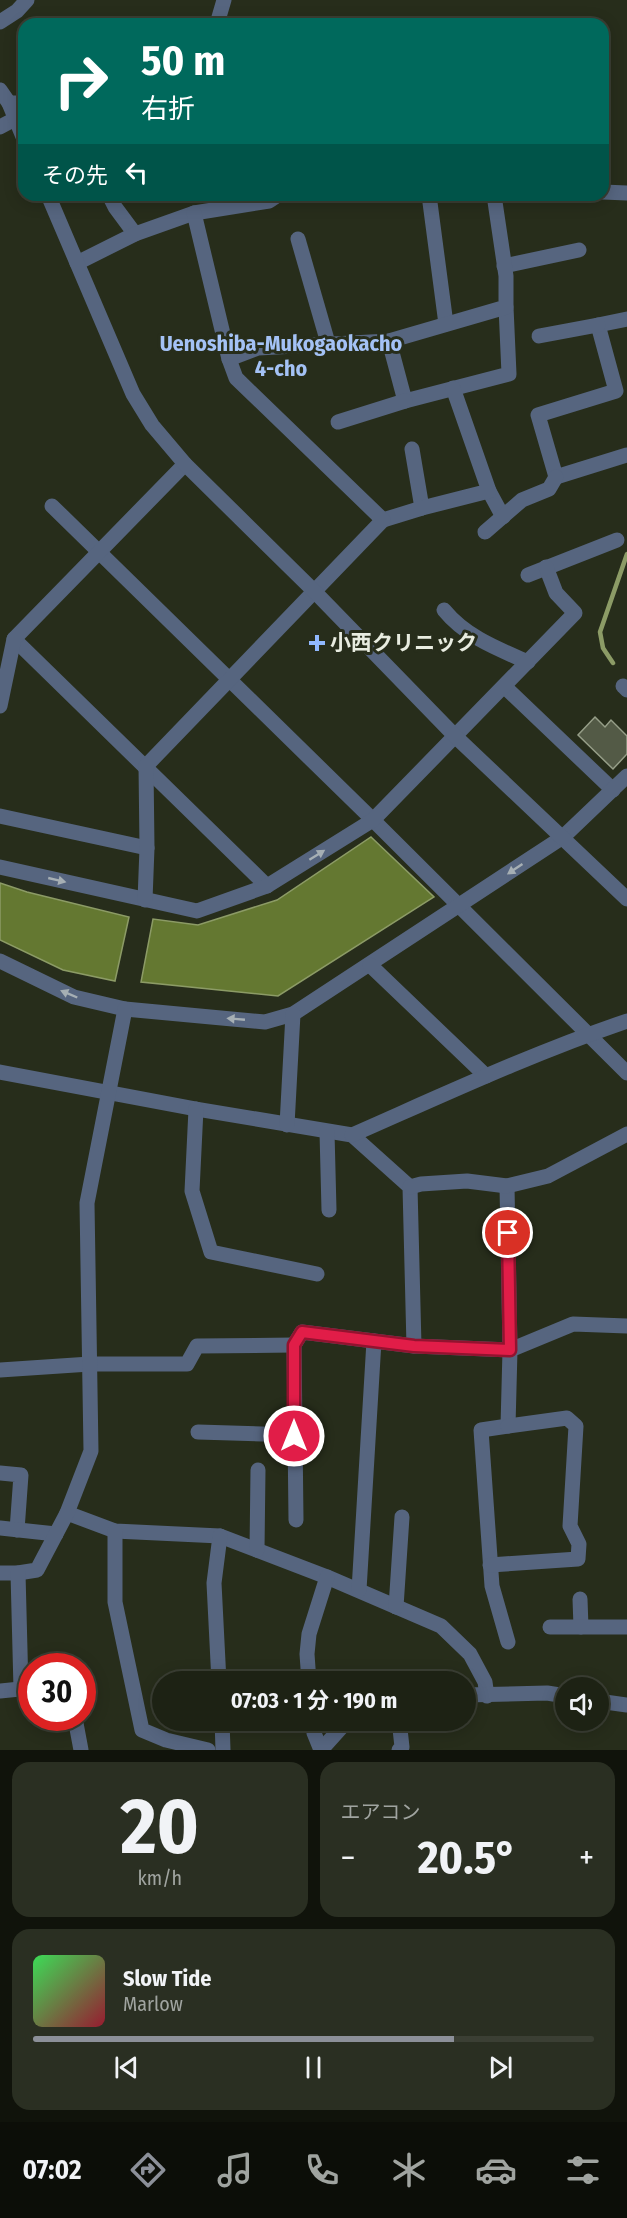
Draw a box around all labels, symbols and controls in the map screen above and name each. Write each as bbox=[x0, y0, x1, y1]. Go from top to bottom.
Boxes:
text: 50 m bbox=[141, 36, 225, 86]
icon: right bbox=[42, 42, 120, 120]
text: 右折 bbox=[141, 93, 195, 125]
icon: left bbox=[120, 156, 153, 189]
text: その先 bbox=[42, 162, 108, 189]
district label: Uenoshiba-Mukogaokacho 4-cho bbox=[160, 330, 403, 382]
place label: 小西クリニック bbox=[330, 630, 477, 656]
marker: 小西クリニック bbox=[308, 634, 326, 652]
one-way arrow bbox=[309, 850, 325, 861]
one-way arrow bbox=[507, 863, 523, 875]
one-way arrow bbox=[48, 875, 66, 885]
one-way arrow bbox=[59, 989, 77, 999]
one-way arrow bbox=[227, 1014, 246, 1024]
pin bbox=[482, 1207, 533, 1258]
icon: arrive bbox=[491, 1216, 524, 1249]
position arrow bbox=[262, 1404, 326, 1468]
speed limit sign: 30 bbox=[18, 1653, 96, 1731]
map controls bbox=[555, 1677, 609, 1731]
button: sound bbox=[555, 1677, 609, 1731]
text: 07:03 · 1 分 · 190 m bbox=[231, 1687, 397, 1714]
text: 20 bbox=[120, 1780, 199, 1874]
text: エアコン bbox=[341, 1800, 421, 1824]
text: 20.5° bbox=[418, 1831, 517, 1885]
text: − bbox=[341, 1838, 355, 1878]
text: + bbox=[579, 1838, 594, 1878]
text: km/h bbox=[137, 1866, 182, 1890]
text: Slow Tide bbox=[123, 1965, 211, 1992]
text: Marlow bbox=[123, 1992, 183, 2016]
icon: previous bbox=[110, 2051, 143, 2084]
icon: pause bbox=[297, 2051, 330, 2084]
icon: next bbox=[484, 2051, 517, 2084]
icon: directions bbox=[127, 2149, 169, 2191]
icon: music bbox=[214, 2149, 256, 2191]
icon: phone bbox=[301, 2149, 343, 2191]
icon: climate bbox=[388, 2149, 430, 2191]
icon: car bbox=[475, 2149, 517, 2191]
icon: filters bbox=[562, 2149, 604, 2191]
text: 07:02 bbox=[23, 2154, 82, 2186]

